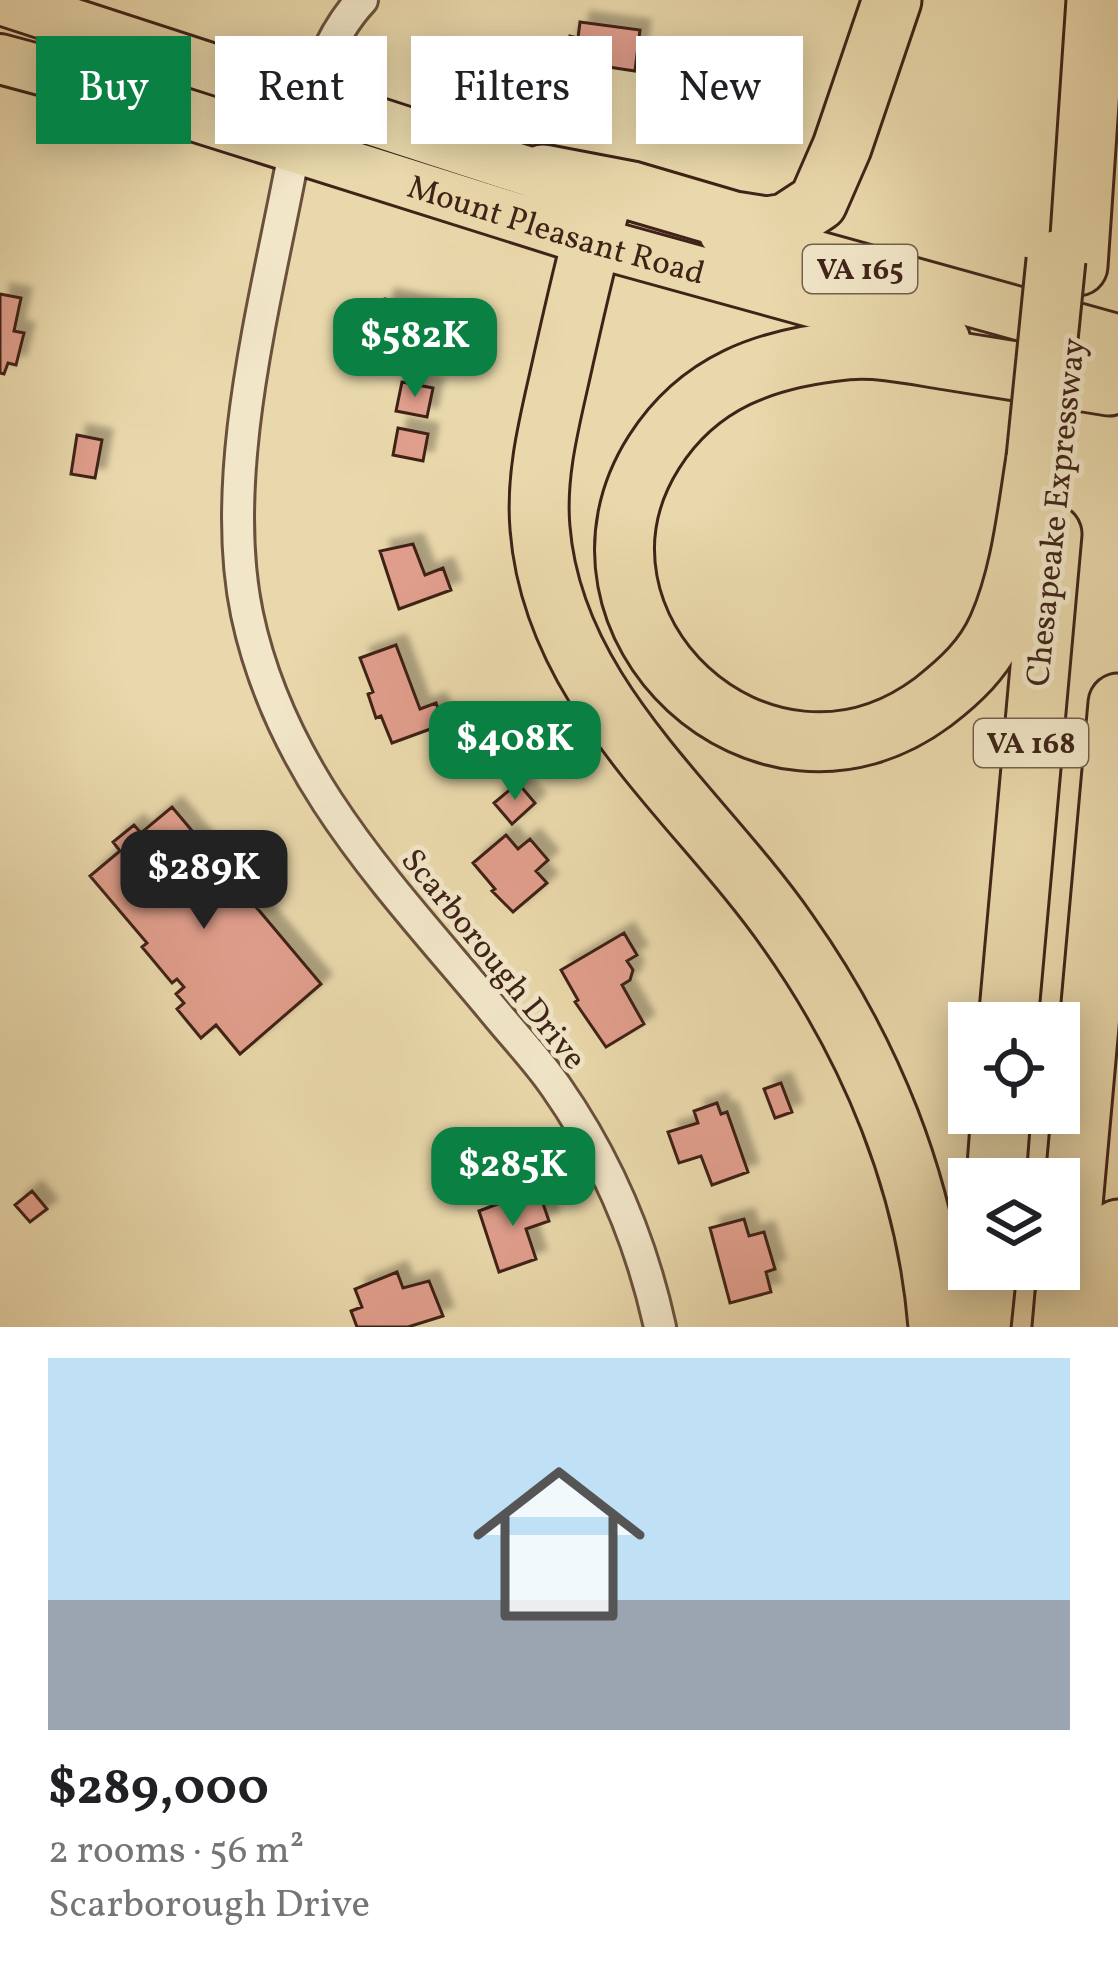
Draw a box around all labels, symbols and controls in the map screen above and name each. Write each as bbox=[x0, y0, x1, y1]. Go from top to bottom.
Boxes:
chip: Buy bbox=[36, 36, 191, 144]
chip: Rent bbox=[215, 36, 387, 144]
chip: Filters bbox=[411, 36, 612, 144]
chip: New bbox=[636, 36, 803, 144]
street label: Mount Pleasant Road bbox=[401, 166, 709, 299]
road number: VA 165 bbox=[803, 245, 917, 293]
pin: $582K bbox=[331, 298, 499, 400]
text: $582K bbox=[360, 310, 470, 364]
street label: Chesapeake Expressway bbox=[1017, 336, 1099, 689]
pin: $408K bbox=[431, 701, 599, 803]
text: $408K bbox=[456, 713, 574, 767]
road number: VA 168 bbox=[974, 719, 1088, 767]
pin: $289K bbox=[120, 830, 288, 932]
street label: Scarborough Drive bbox=[388, 840, 596, 1081]
text: $289K bbox=[147, 842, 261, 896]
map controls bbox=[948, 1002, 1080, 1290]
button: locate bbox=[948, 1002, 1080, 1134]
pin: $285K bbox=[429, 1127, 597, 1229]
text: $285K bbox=[458, 1139, 568, 1193]
button: layers bbox=[948, 1158, 1080, 1290]
icon: home bbox=[451, 1436, 667, 1652]
text: $289,000 bbox=[48, 1754, 269, 1825]
text: 2 rooms · 56 m² bbox=[48, 1825, 304, 1879]
text: Scarborough Drive bbox=[48, 1879, 370, 1933]

